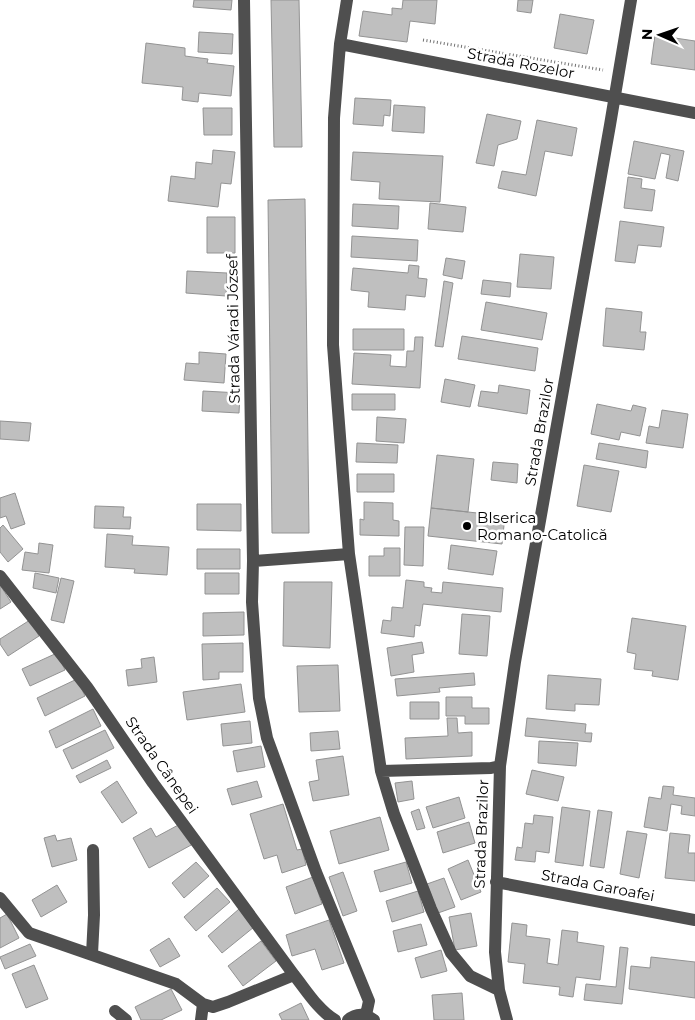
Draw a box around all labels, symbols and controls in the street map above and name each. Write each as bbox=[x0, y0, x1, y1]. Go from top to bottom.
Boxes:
north arrow bbox=[635, 10, 685, 60]
text: N bbox=[638, 29, 656, 41]
street label: Strada Rozelor bbox=[466, 43, 576, 83]
street label: Strada Váradi József bbox=[222, 253, 244, 404]
street label: Strada Brazilor bbox=[520, 377, 558, 487]
place label: BIserica Romano-Catolică bbox=[477, 508, 608, 544]
marker: BIserica Romano-Catolică bbox=[461, 520, 473, 532]
street label: Strada Cânepei bbox=[121, 713, 203, 817]
street label: Strada Brazilor bbox=[470, 779, 492, 889]
street label: Strada Garoafei bbox=[540, 865, 656, 905]

